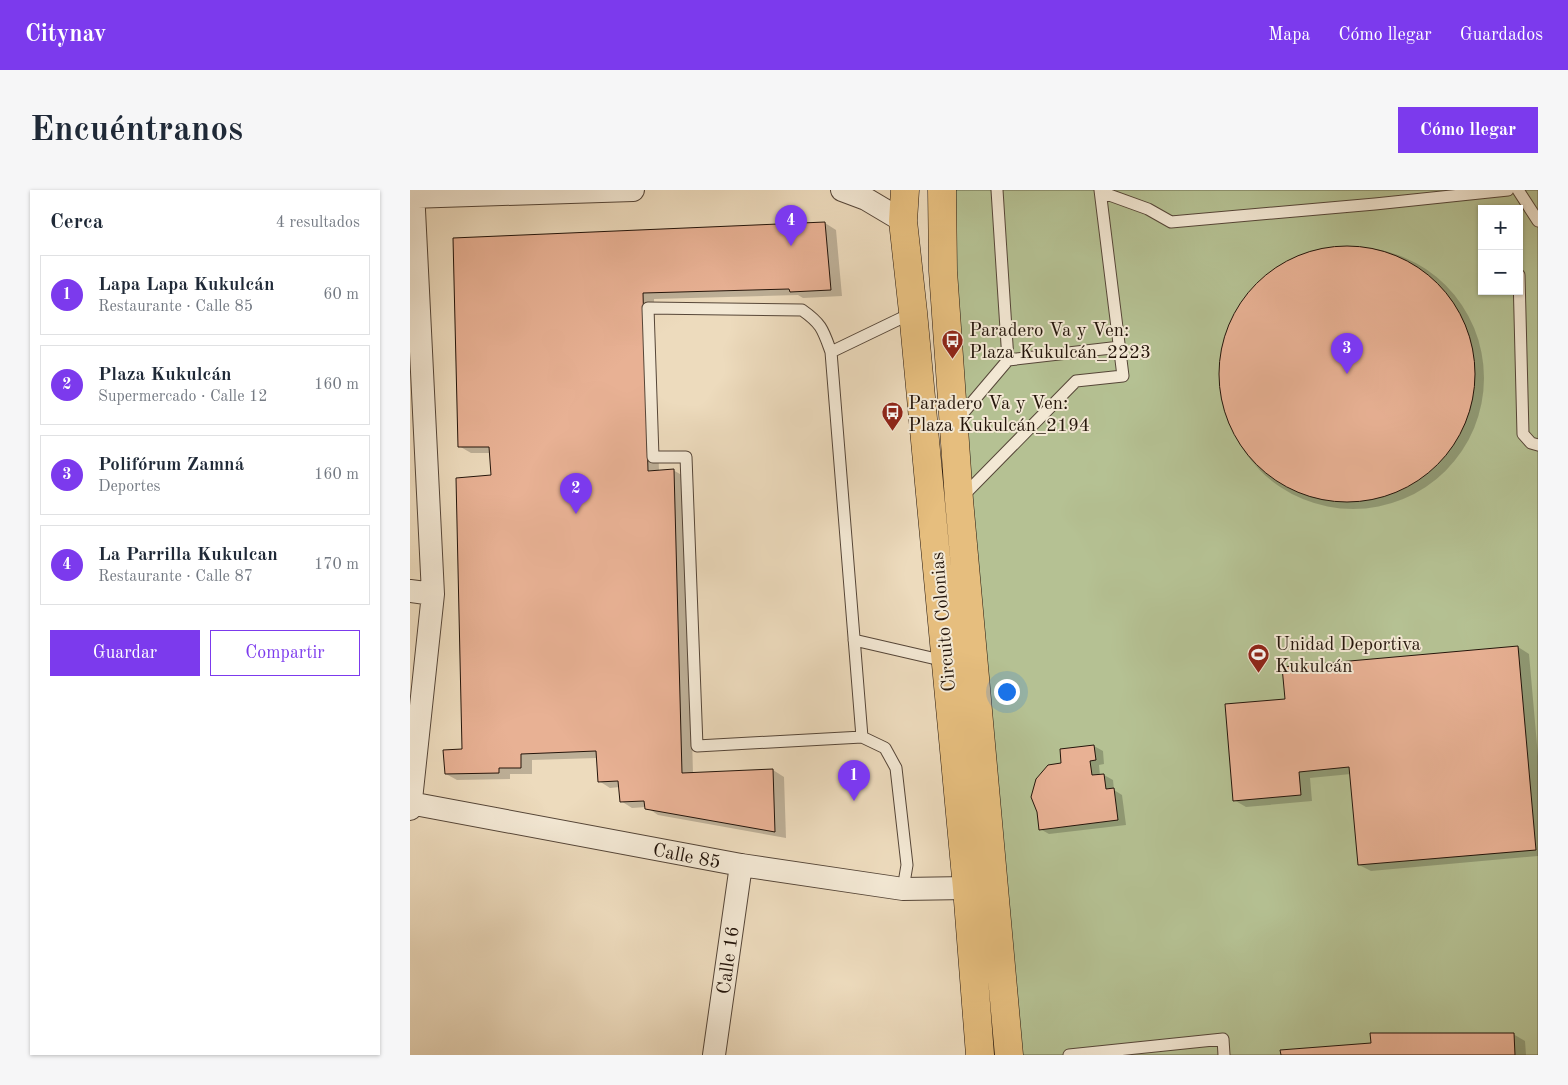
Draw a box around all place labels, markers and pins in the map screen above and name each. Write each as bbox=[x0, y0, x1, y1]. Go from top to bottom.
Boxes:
pin: 4 bbox=[775, 205, 807, 246]
place label: Paradero Va y Ven: Plaza Kukulcán_2223 bbox=[969, 322, 1151, 363]
bus stop icon: Paradero Va y Ven: Plaza Kukulcán_2223 bbox=[941, 328, 965, 359]
pin: 3 bbox=[1331, 333, 1363, 374]
place label: Paradero Va y Ven: Plaza Kukulcán_2194 bbox=[908, 395, 1090, 436]
bus stop icon: Paradero Va y Ven: Plaza Kukulcán_2194 bbox=[880, 401, 904, 432]
pin: 2 bbox=[560, 473, 592, 514]
place label: Unidad Deportiva Kukulcán bbox=[1275, 636, 1422, 677]
sports icon: Unidad Deportiva Kukulcán bbox=[1247, 642, 1271, 673]
pin: 1 bbox=[838, 760, 870, 801]

